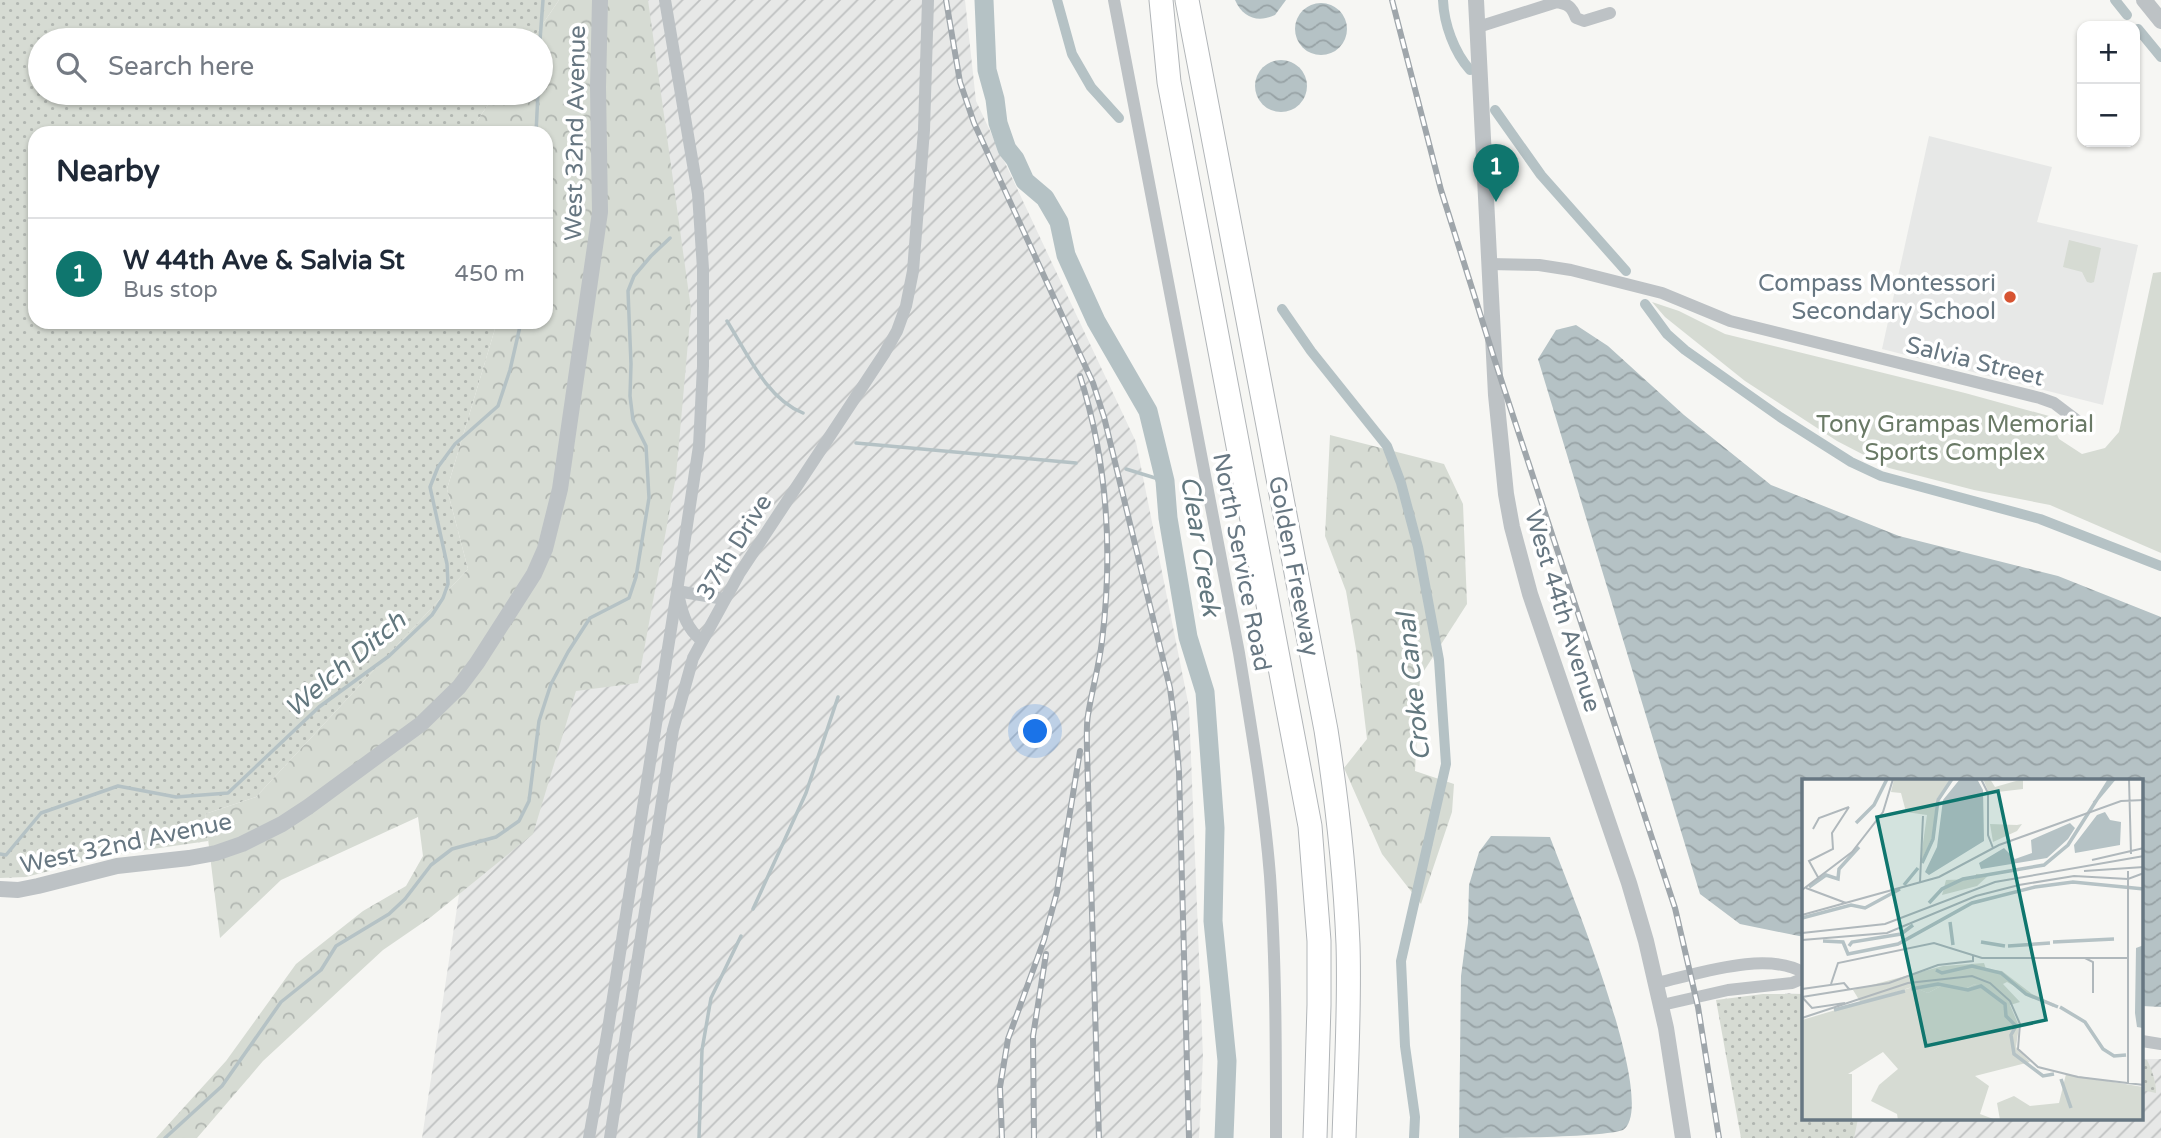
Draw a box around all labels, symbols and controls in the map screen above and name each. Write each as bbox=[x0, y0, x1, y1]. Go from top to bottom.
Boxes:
map controls bbox=[2077, 21, 2140, 147]
button: + bbox=[2077, 21, 2140, 84]
street label: West 32nd Avenue bbox=[559, 25, 592, 241]
search box bbox=[28, 28, 553, 105]
icon: search bbox=[52, 48, 90, 86]
text: Search here bbox=[108, 51, 254, 82]
button: − bbox=[2077, 84, 2140, 147]
pin: 1 bbox=[1473, 144, 1519, 202]
text: Nearby bbox=[56, 153, 160, 190]
text: W 44th Ave & Salvia St bbox=[123, 245, 405, 276]
text: 1 bbox=[72, 260, 86, 288]
text: 450 m bbox=[455, 260, 525, 288]
place label: Compass Montessori Secondary School bbox=[1758, 269, 1996, 326]
text: Bus stop bbox=[123, 276, 218, 304]
marker: Compass Montessori Secondary School bbox=[2002, 289, 2018, 305]
street label: Salvia Street bbox=[1903, 330, 2047, 393]
park label: Tony Grampas Memorial Sports Complex bbox=[1816, 410, 2094, 467]
street label: North Service Road bbox=[1206, 450, 1277, 674]
street label: Golden Freeway bbox=[1262, 473, 1325, 659]
water label: Clear Creek bbox=[1174, 474, 1227, 620]
street label: 37th Drive bbox=[691, 489, 778, 606]
street label: West 44th Avenue bbox=[1518, 507, 1607, 716]
water label: Welch Ditch bbox=[279, 604, 413, 724]
water label: Croke Canal bbox=[1390, 608, 1437, 762]
your location bbox=[1018, 714, 1052, 748]
inset map bbox=[1802, 779, 2144, 1120]
street label: West 32nd Avenue bbox=[18, 807, 235, 880]

